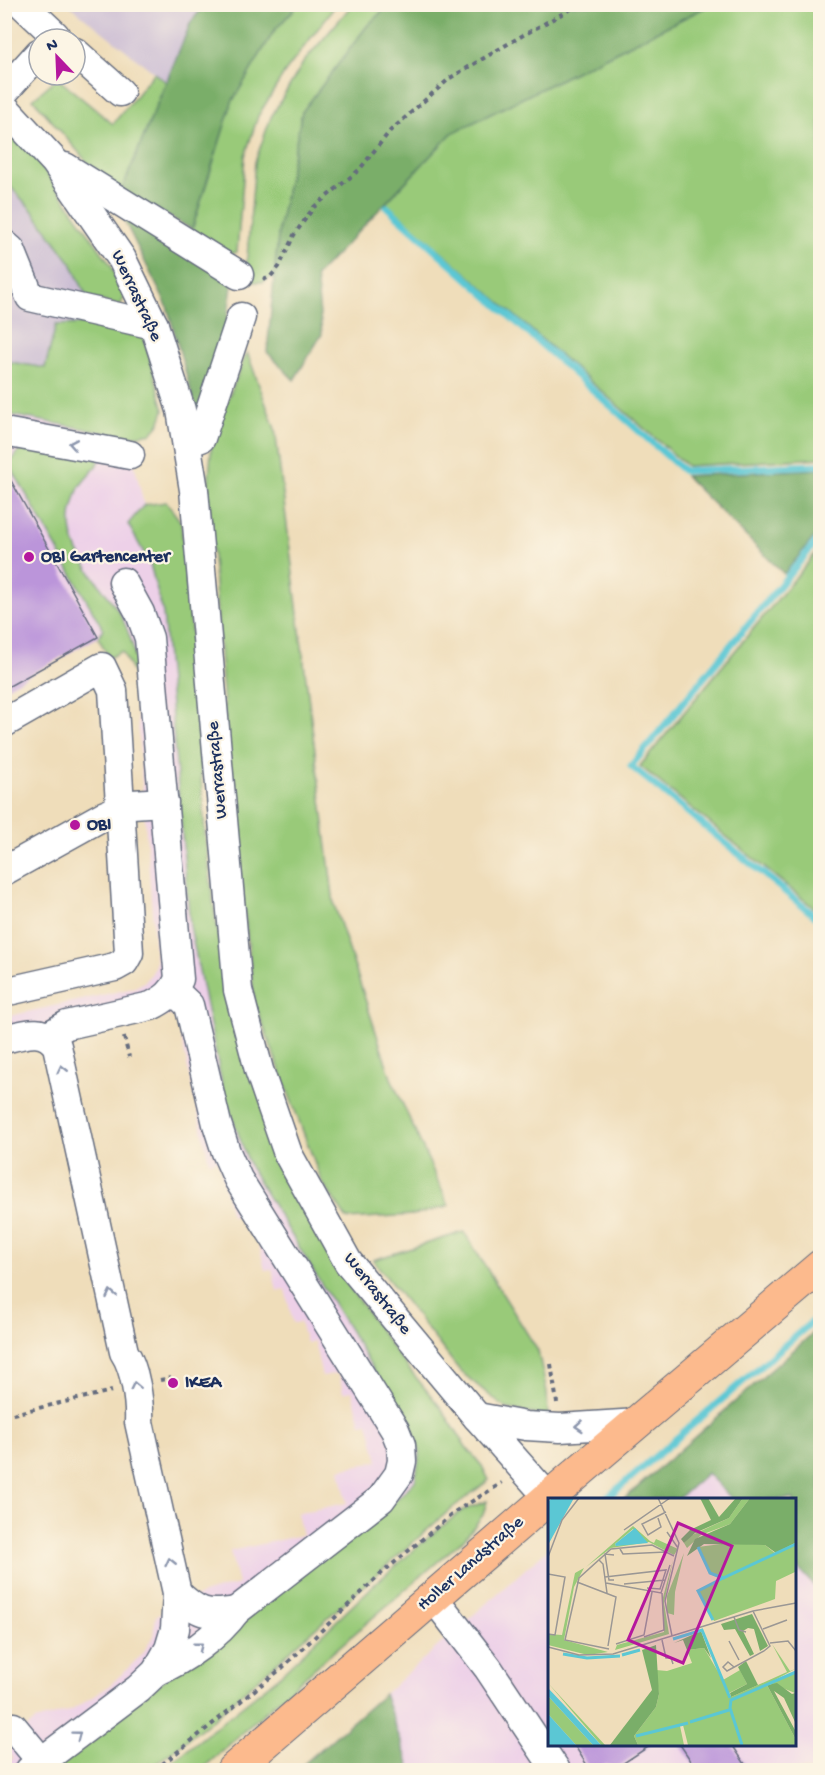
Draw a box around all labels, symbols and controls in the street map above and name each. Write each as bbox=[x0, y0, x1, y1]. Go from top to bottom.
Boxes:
north arrow bbox=[27, 27, 87, 87]
text: N bbox=[44, 35, 62, 57]
street label: Werrastraße bbox=[106, 247, 167, 345]
one-way arrow bbox=[68, 438, 78, 451]
place label: OBI Gartencenter bbox=[41, 547, 172, 568]
marker: OBI Gartencenter bbox=[22, 550, 36, 564]
street label: Werrastraße bbox=[203, 720, 233, 820]
place label: OBI bbox=[87, 815, 111, 836]
marker: OBI bbox=[68, 818, 82, 832]
one-way arrow bbox=[56, 1064, 69, 1074]
street label: Werrastraße bbox=[339, 1249, 416, 1340]
one-way arrow bbox=[105, 1290, 118, 1300]
place label: IKEA bbox=[185, 1373, 222, 1394]
marker: IKEA bbox=[166, 1376, 180, 1390]
one-way arrow bbox=[129, 1381, 142, 1391]
one-way arrow bbox=[575, 1420, 584, 1433]
inset map bbox=[548, 1498, 795, 1745]
street label: Holler Landstraße bbox=[414, 1512, 529, 1616]
one-way arrow bbox=[165, 1558, 178, 1568]
one-way arrow bbox=[192, 1642, 203, 1653]
one-way arrow bbox=[70, 1731, 81, 1742]

